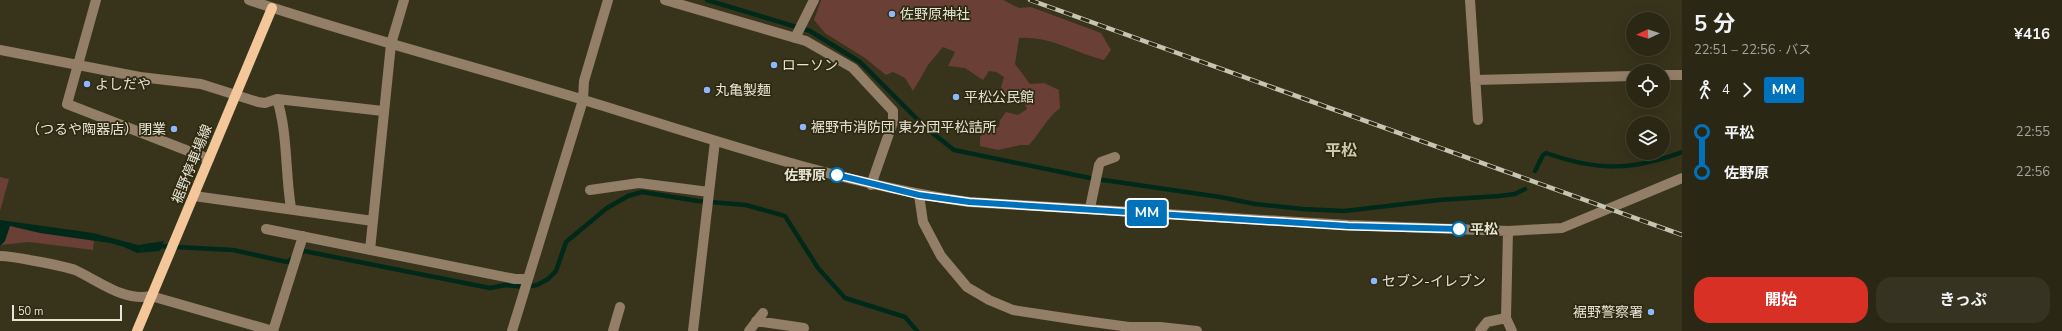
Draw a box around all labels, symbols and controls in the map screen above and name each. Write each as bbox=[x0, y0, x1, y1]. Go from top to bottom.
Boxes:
place label: 佐野原神社 bbox=[900, 5, 970, 24]
marker: 佐野原神社 bbox=[887, 9, 897, 19]
text: 5 分 bbox=[1694, 9, 1735, 39]
north arrow bbox=[1626, 12, 1670, 56]
map controls bbox=[1626, 12, 1670, 160]
text: ¥416 bbox=[2014, 24, 2050, 44]
text: 22:51 – 22:56 · バス bbox=[1694, 41, 1811, 59]
place label: ローソン bbox=[782, 56, 838, 75]
marker: ローソン bbox=[769, 60, 779, 70]
button: locate bbox=[1626, 64, 1670, 108]
place label: よしだや bbox=[95, 75, 151, 94]
marker: よしだや bbox=[82, 79, 92, 89]
icon: walk bbox=[1694, 79, 1716, 101]
icon: forward bbox=[1736, 79, 1758, 101]
text: MM bbox=[1772, 80, 1796, 99]
place label: 丸亀製麺 bbox=[715, 81, 771, 100]
text: 4 bbox=[1722, 81, 1730, 99]
marker: 丸亀製麺 bbox=[702, 85, 712, 95]
place label: 平松公民館 bbox=[964, 88, 1034, 107]
marker: 平松公民館 bbox=[951, 92, 961, 102]
button: layers bbox=[1626, 116, 1670, 160]
place label: 裾野市消防団 東分団平松詰所 bbox=[811, 118, 997, 137]
place label: （つるや陶器店）閉業 bbox=[26, 120, 166, 139]
street label: 裾野停車場線 bbox=[167, 121, 217, 207]
marker: 裾野市消防団 東分団平松詰所 bbox=[798, 122, 808, 132]
text: 平松 bbox=[1724, 123, 1754, 143]
text: 22:55 bbox=[2016, 123, 2050, 141]
marker: （つるや陶器店）閉業 bbox=[169, 124, 179, 134]
district label: 平松 bbox=[1325, 140, 1357, 162]
text: 佐野原 bbox=[1724, 163, 1769, 183]
text: 22:56 bbox=[2016, 163, 2050, 181]
place label: 佐野原 bbox=[784, 166, 826, 185]
marker: 佐野原 bbox=[829, 167, 845, 183]
line badge: MM bbox=[1129, 200, 1165, 226]
text: MM bbox=[1135, 203, 1159, 222]
place label: 平松 bbox=[1470, 220, 1498, 239]
marker: 平松 bbox=[1451, 221, 1467, 237]
place label: セブン-イレブン bbox=[1382, 272, 1486, 291]
marker: セブン-イレブン bbox=[1369, 276, 1379, 286]
button: 開始 bbox=[1694, 277, 1868, 323]
button: きっぷ bbox=[1876, 277, 2050, 323]
scale bar bbox=[12, 303, 122, 322]
place label: 裾野警察署 bbox=[1573, 303, 1643, 322]
text: 50 m bbox=[18, 304, 43, 319]
marker: 裾野警察署 bbox=[1646, 307, 1656, 317]

